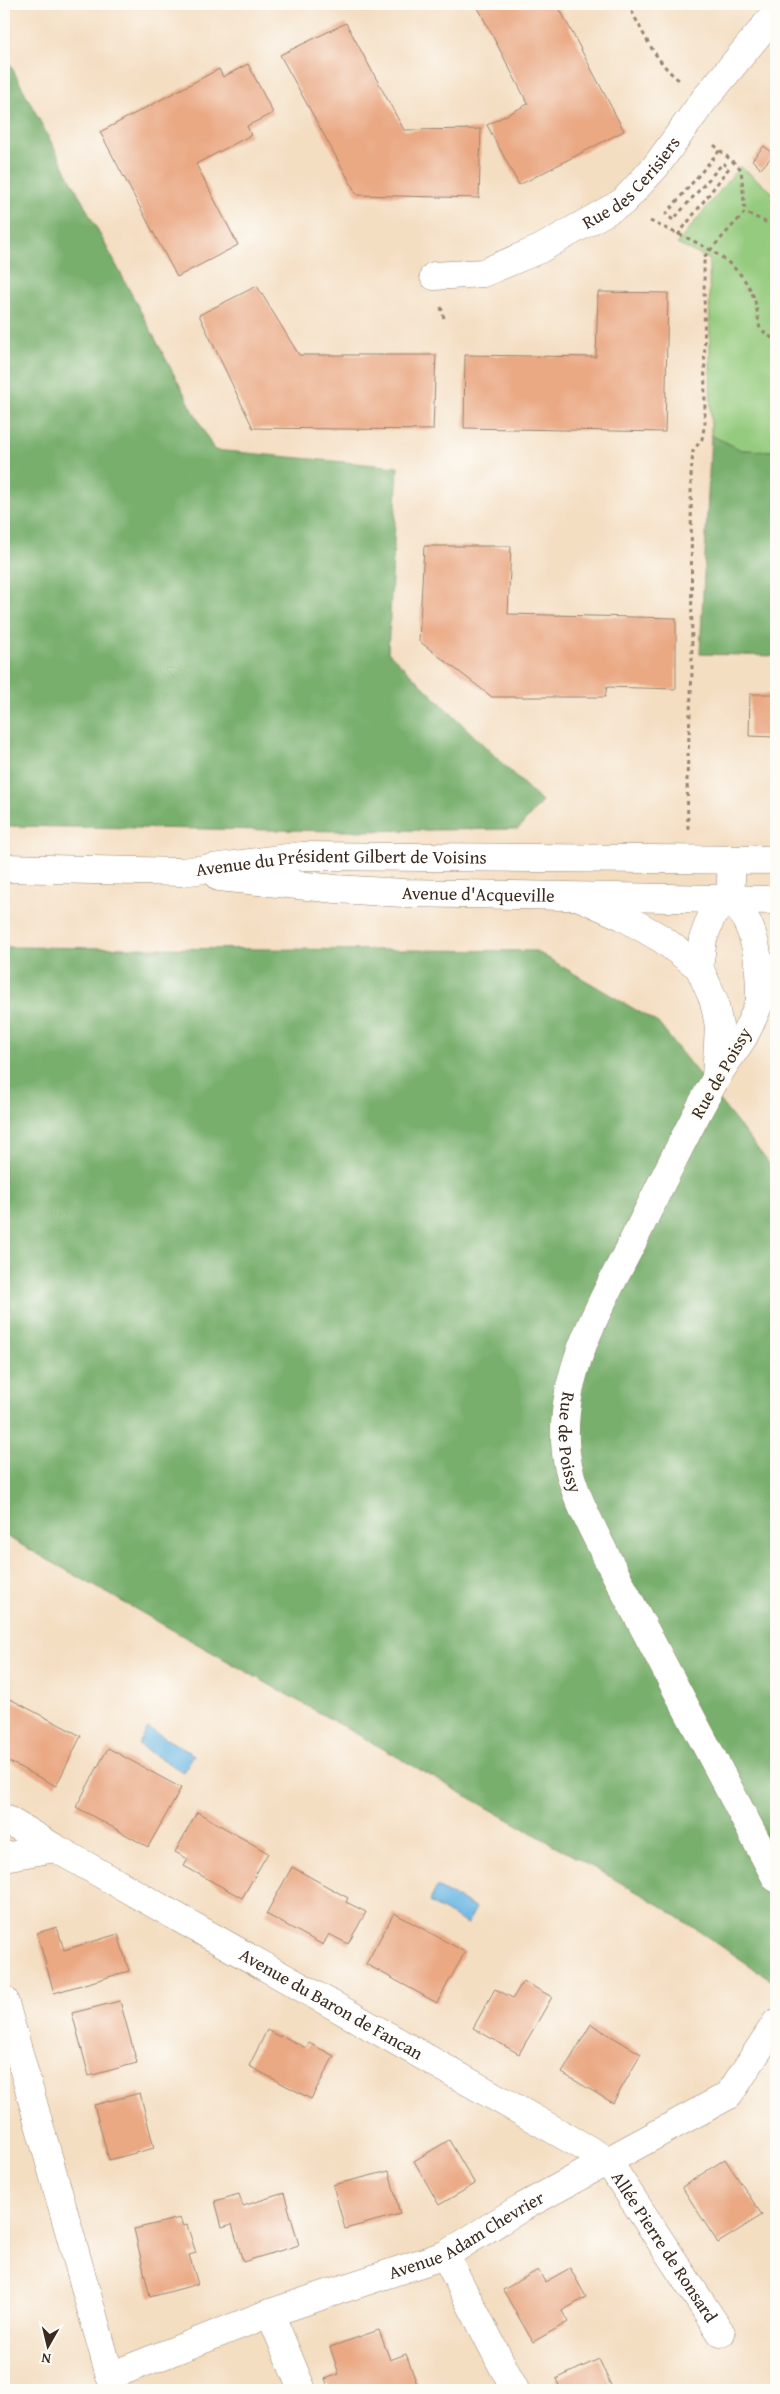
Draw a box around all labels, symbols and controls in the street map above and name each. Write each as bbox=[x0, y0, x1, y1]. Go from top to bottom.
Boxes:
street label: Rue des Cerisiers bbox=[577, 131, 686, 236]
street label: Avenue du Président Gilbert de Voisins bbox=[194, 842, 487, 883]
street label: Avenue d'Acqueville bbox=[402, 879, 555, 909]
street label: Rue de Poissy bbox=[683, 1022, 758, 1124]
street label: Rue de Poissy bbox=[552, 1390, 589, 1497]
street label: Avenue du Baron de Fancan bbox=[235, 1941, 428, 2066]
street label: Allée Pierre de Ronsard bbox=[605, 2166, 725, 2328]
street label: Avenue Adam Chevrier bbox=[385, 2184, 549, 2286]
north arrow bbox=[22, 2322, 72, 2372]
text: N bbox=[40, 2348, 52, 2369]

